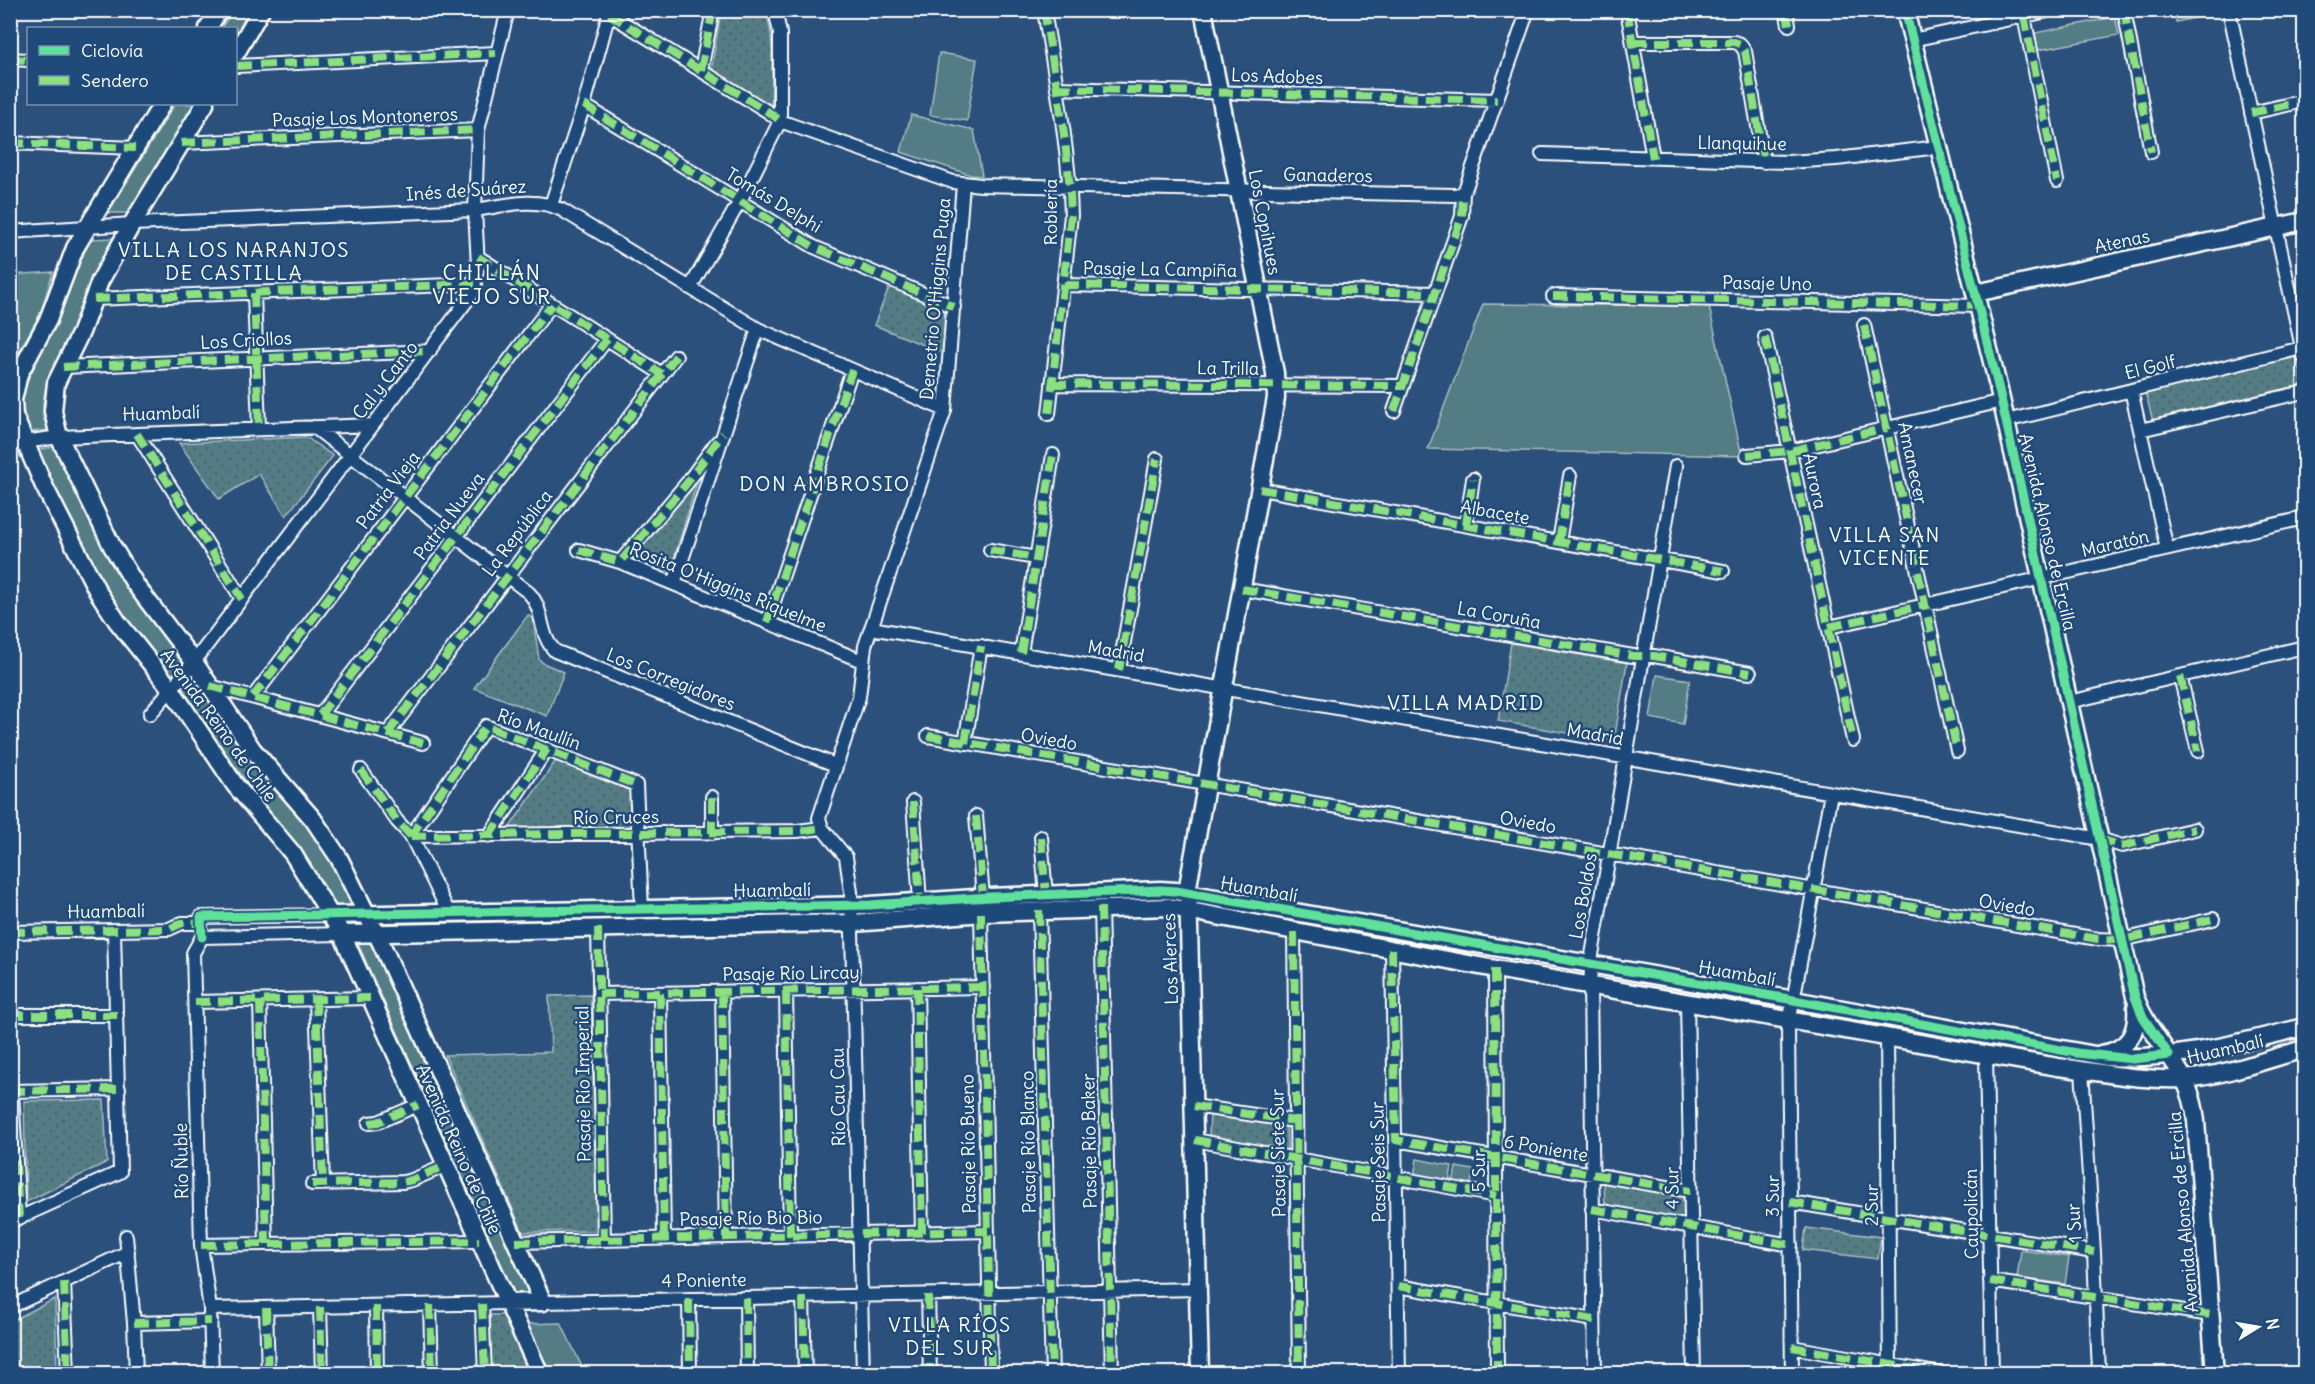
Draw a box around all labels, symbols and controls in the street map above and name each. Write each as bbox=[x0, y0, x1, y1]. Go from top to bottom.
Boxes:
legend bbox=[27, 27, 237, 105]
text: Ciclovía bbox=[81, 39, 143, 62]
street label: Los Adobes bbox=[1231, 63, 1323, 89]
text: Sendero bbox=[81, 69, 149, 92]
street label: Pasaje Los Montoneros bbox=[272, 102, 458, 132]
street label: Llanquihue bbox=[1697, 131, 1787, 155]
street label: Tomás Delphi bbox=[722, 162, 826, 238]
street label: Ganaderos bbox=[1283, 163, 1373, 187]
street label: Los Copihues bbox=[1244, 167, 1286, 277]
street label: Inés de Suárez bbox=[405, 174, 527, 206]
street label: Roblería bbox=[1039, 179, 1062, 245]
street label: Demetrio O'Higgins Puga bbox=[915, 197, 955, 401]
street label: Atenas bbox=[2092, 224, 2152, 258]
district label: VILLA LOS NARANJOS DE CASTILLA bbox=[118, 237, 350, 285]
street label: Pasaje La Campiña bbox=[1083, 256, 1237, 282]
district label: CHILLÁN VIEJO SUR bbox=[432, 259, 552, 310]
street label: Pasaje Uno bbox=[1722, 271, 1812, 295]
street label: Los Criollos bbox=[200, 326, 292, 354]
street label: Cal y Canto bbox=[347, 336, 423, 424]
street label: El Golf bbox=[2122, 349, 2179, 384]
street label: La Trilla bbox=[1197, 356, 1259, 380]
street label: Huambalí bbox=[122, 400, 200, 426]
street label: Amanecer bbox=[1893, 420, 1933, 507]
street label: Avenida Alonso de Ercilla bbox=[2014, 431, 2082, 633]
street label: Patria Vieja bbox=[351, 446, 425, 534]
street label: Aurora bbox=[1798, 451, 1832, 511]
street label: Patria Nueva bbox=[409, 468, 489, 564]
district label: DON AMBROSIO bbox=[739, 471, 911, 496]
street label: La República bbox=[477, 485, 557, 581]
street label: Albacete bbox=[1459, 495, 1531, 529]
district label: VILLA SAN VICENTE bbox=[1829, 522, 1941, 570]
street label: Maratón bbox=[2079, 524, 2151, 562]
street label: Rosita O'Higgins Riquelme bbox=[626, 537, 830, 637]
street label: La Coruña bbox=[1455, 596, 1543, 634]
street label: Madrid bbox=[1086, 635, 1147, 667]
street label: Los Corregidores bbox=[603, 643, 739, 715]
street label: Avenida Reino de Chile bbox=[156, 644, 282, 806]
district label: VILLA MADRID bbox=[1387, 690, 1545, 715]
street label: Río Maullín bbox=[494, 703, 584, 755]
street label: Madrid bbox=[1565, 718, 1626, 750]
street label: Oviedo bbox=[1019, 723, 1079, 755]
street label: Río Cruces bbox=[573, 805, 659, 829]
street label: Oviedo bbox=[1498, 806, 1558, 838]
street label: Los Boldos bbox=[1564, 851, 1602, 941]
street label: Huambalí bbox=[1219, 871, 1299, 907]
street label: Huambalí bbox=[733, 878, 811, 902]
street label: Oviedo bbox=[1977, 889, 2037, 921]
street label: Huambalí bbox=[67, 899, 145, 923]
street label: Los Alerces bbox=[1157, 913, 1183, 1005]
street label: Huambalí bbox=[1697, 955, 1777, 991]
street label: Pasaje Río Lircay bbox=[722, 960, 860, 986]
street label: Pasaje Río Imperial bbox=[570, 1006, 596, 1162]
street label: Huambalí bbox=[2185, 1029, 2265, 1069]
street label: Río Cau Cau bbox=[826, 1047, 850, 1147]
street label: Avenida Reino de Chile bbox=[411, 1060, 507, 1238]
street label: Pasaje Río Blanco bbox=[1015, 1070, 1041, 1214]
street label: Pasaje Río Baker bbox=[1076, 1073, 1102, 1209]
street label: Pasaje Río Bueno bbox=[955, 1074, 981, 1214]
street label: Pasaje Siete Sur bbox=[1265, 1088, 1291, 1217]
street label: Pasaje Seis Sur bbox=[1365, 1101, 1391, 1223]
street label: Avenida Alonso de Ercilla bbox=[2163, 1110, 2203, 1314]
street label: Río Ñuble bbox=[169, 1123, 193, 1199]
street label: 6 Poniente bbox=[1502, 1129, 1590, 1167]
street label: 5 Sur bbox=[1467, 1149, 1490, 1192]
street label: 4 Sur bbox=[1660, 1166, 1684, 1209]
street label: Caupolicán bbox=[1959, 1169, 1983, 1259]
street label: 3 Sur bbox=[1761, 1174, 1784, 1217]
street label: 2 Sur bbox=[1860, 1183, 1883, 1226]
street label: 1 Sur bbox=[2061, 1202, 2087, 1243]
street label: Pasaje Río Bio Bio bbox=[679, 1205, 823, 1231]
street label: 4 Poniente bbox=[661, 1268, 747, 1292]
north arrow bbox=[2228, 1297, 2288, 1357]
district label: VILLA RÍOS DEL SUR bbox=[888, 1312, 1012, 1360]
text: N bbox=[2262, 1317, 2284, 1331]

